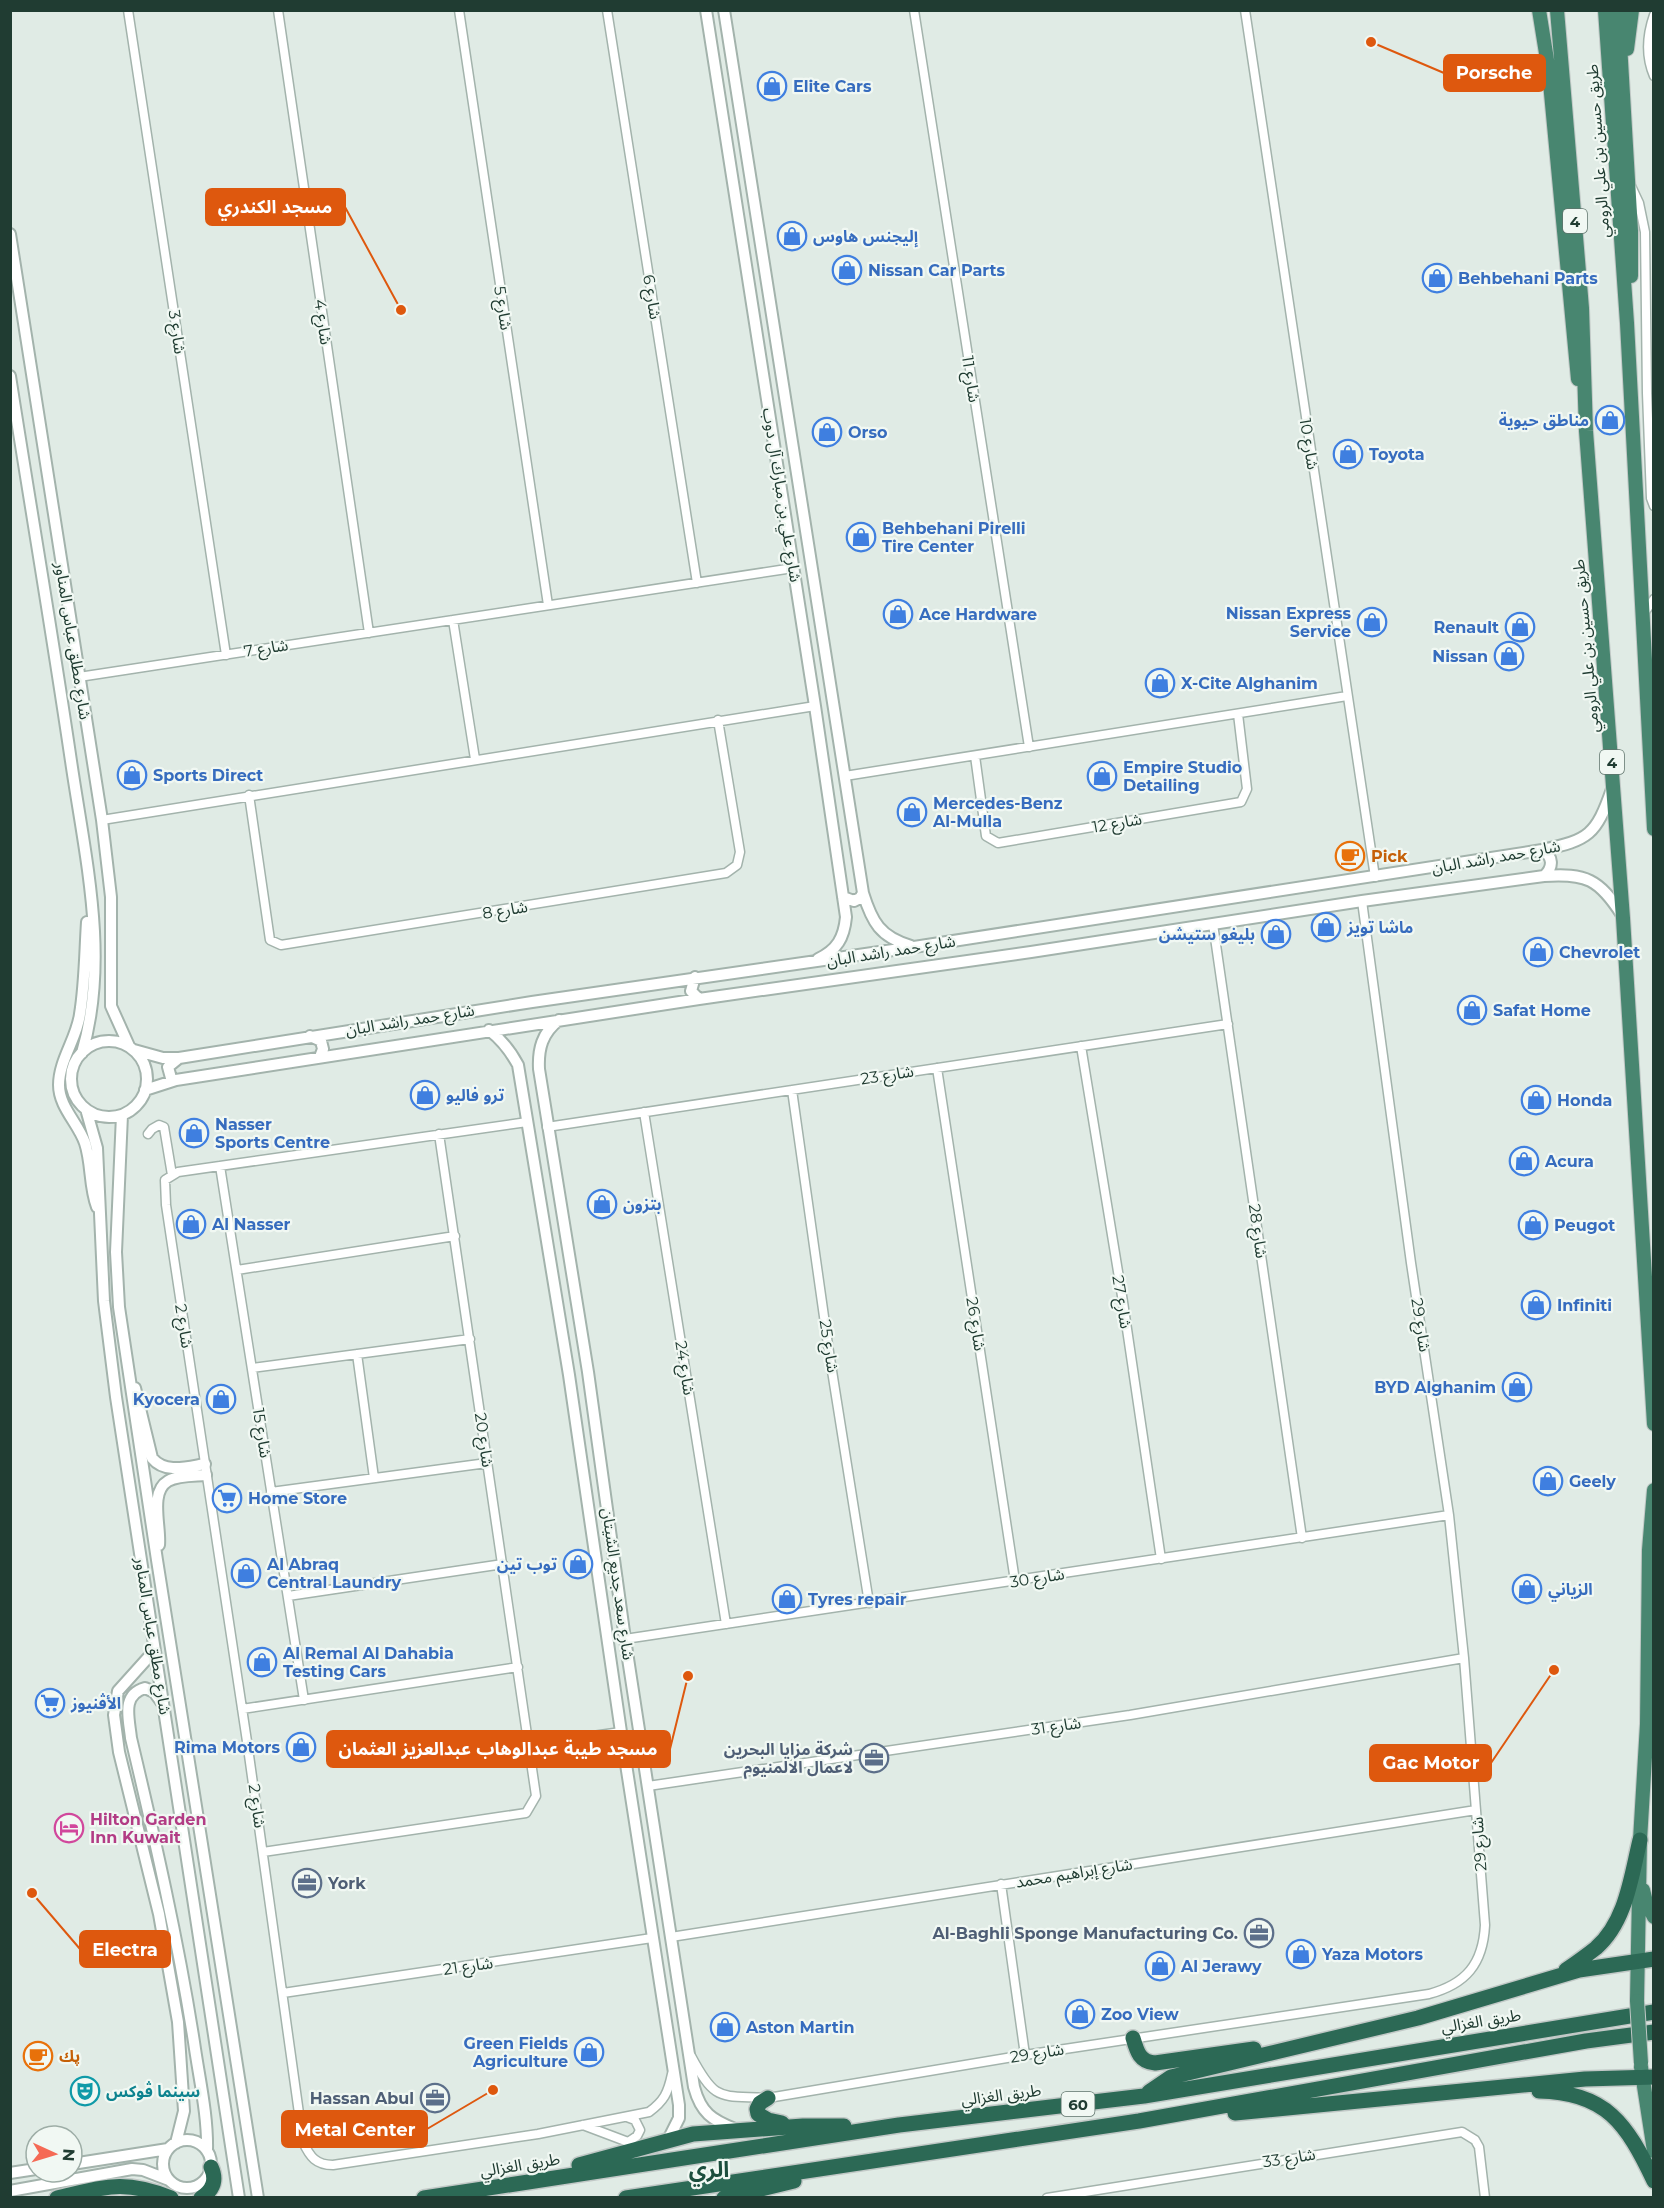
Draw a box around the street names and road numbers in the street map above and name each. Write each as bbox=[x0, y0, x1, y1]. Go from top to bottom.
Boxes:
street label: طريق حسين بن علي الرومي bbox=[1582, 63, 1616, 238]
road number: 4 bbox=[1563, 209, 1587, 233]
street label: شارع 6 bbox=[636, 273, 665, 321]
street label: شارع 5 bbox=[487, 285, 516, 332]
street label: شارع 4 bbox=[307, 298, 336, 347]
street label: شارع 3 bbox=[162, 309, 189, 356]
street label: شارع 11 bbox=[955, 354, 984, 404]
street label: شارع علي بن مبارك آل دوب bbox=[756, 406, 805, 584]
street label: شارع 10 bbox=[1293, 417, 1322, 472]
street label: طريق حسين بن علي الرومي bbox=[1569, 558, 1606, 734]
street label: شارع مطلق عباس المناور bbox=[48, 560, 95, 722]
street label: شارع 7 bbox=[242, 635, 290, 664]
road number: 4 bbox=[1600, 750, 1624, 774]
street label: شارع 12 bbox=[1091, 809, 1144, 840]
street label: شارع حمد راشد البان bbox=[1430, 836, 1562, 881]
street label: شارع 8 bbox=[481, 897, 529, 926]
street label: شارع حمد راشد البان bbox=[825, 931, 957, 974]
street label: شارع حمد راشد البان bbox=[344, 1000, 476, 1043]
street label: شارع 23 bbox=[859, 1061, 915, 1092]
street label: شارع 28 bbox=[1242, 1203, 1271, 1260]
street label: شارع 27 bbox=[1105, 1274, 1136, 1331]
street label: شارع 26 bbox=[959, 1296, 990, 1353]
street label: شارع 29 bbox=[1404, 1297, 1435, 1354]
street label: شارع 2 bbox=[168, 1303, 197, 1350]
street label: شارع 25 bbox=[812, 1318, 843, 1374]
street label: شارع 24 bbox=[668, 1339, 699, 1397]
street label: شارع 15 bbox=[246, 1407, 275, 1460]
street label: شارع 20 bbox=[468, 1411, 497, 1469]
street label: شارع سعد جديع الشيتان bbox=[595, 1507, 638, 1662]
street label: شارع مطلق عباس المناور bbox=[128, 1555, 175, 1717]
street label: شارع 30 bbox=[1008, 1564, 1066, 1595]
street label: شارع 31 bbox=[1030, 1713, 1083, 1742]
street label: شارع 2 bbox=[242, 1783, 270, 1830]
street label: شارع 29 bbox=[1468, 1816, 1493, 1872]
street label: شارع إبراهيم محمد bbox=[1014, 1854, 1134, 1895]
street label: شارع 21 bbox=[442, 1953, 495, 1982]
street label: طريق الغزالي bbox=[1440, 2005, 1523, 2039]
street label: شارع 29 bbox=[1009, 2039, 1066, 2070]
street label: طريق الغزالي bbox=[960, 2081, 1043, 2112]
road number: 60 bbox=[1062, 2092, 1094, 2116]
street label: شارع 33 bbox=[1261, 2144, 1317, 2175]
street label: طريق الغزالي bbox=[479, 2149, 562, 2183]

